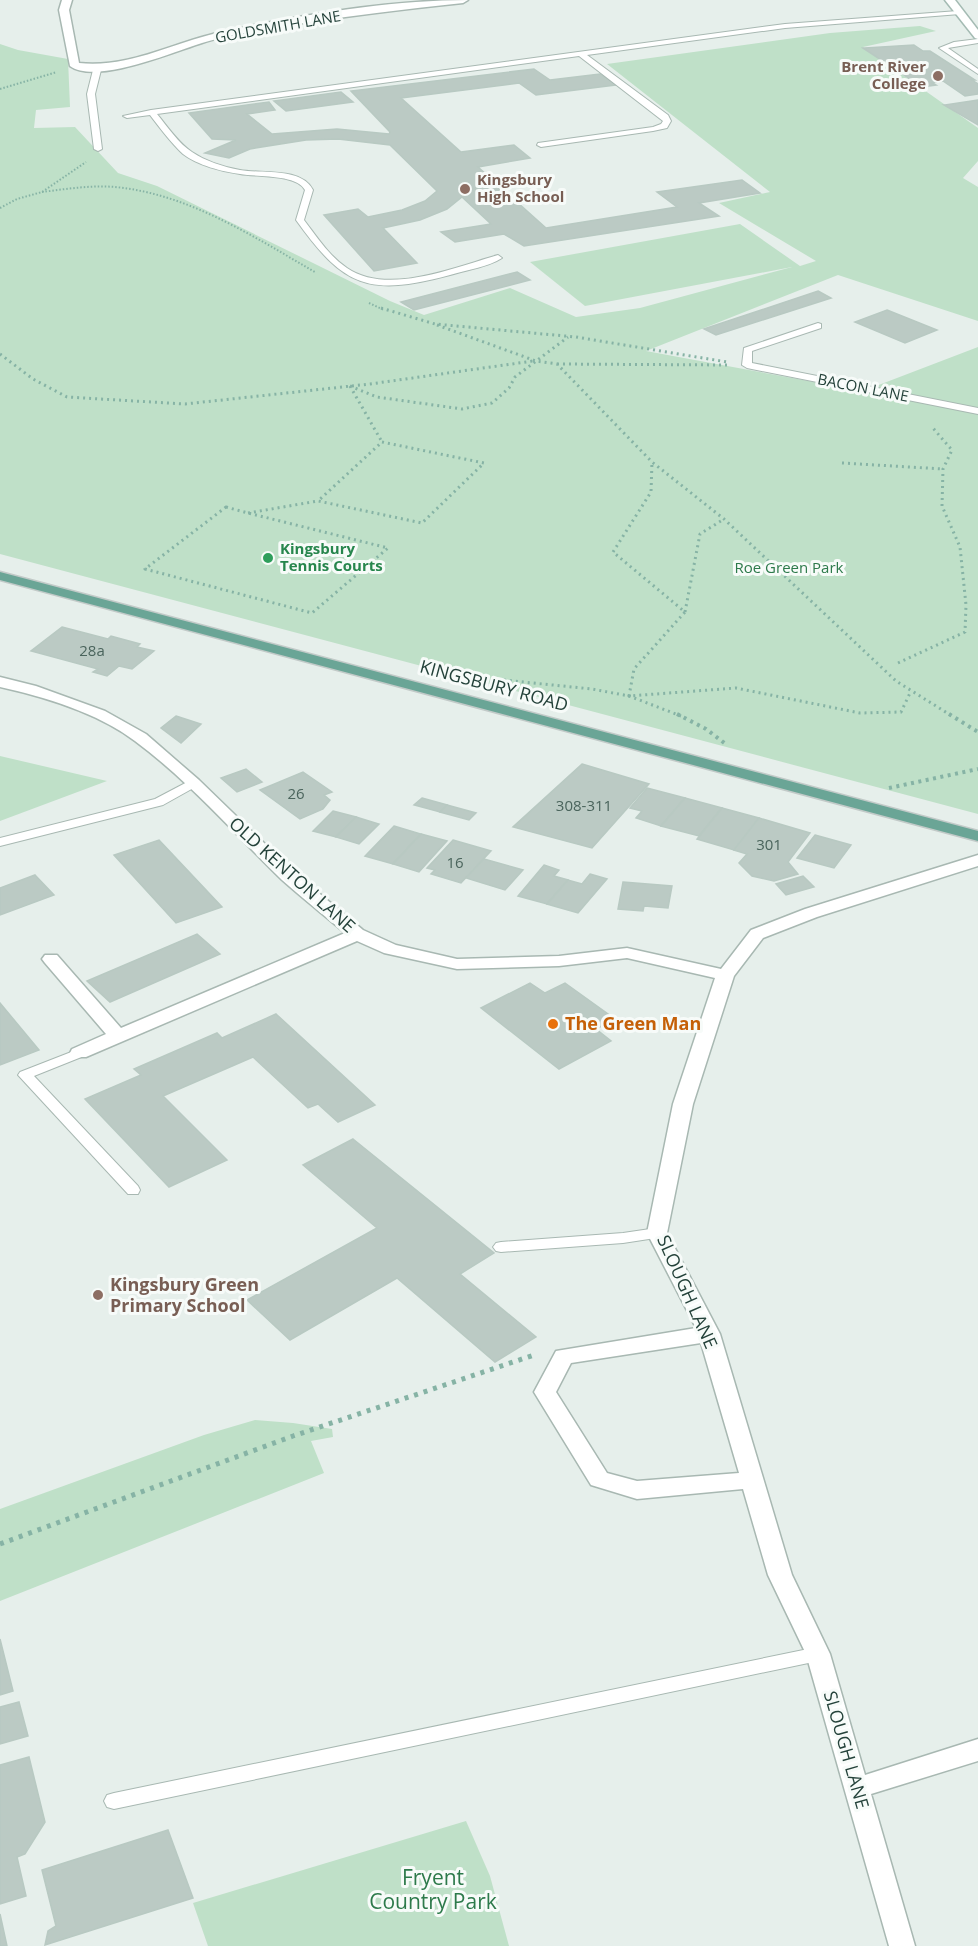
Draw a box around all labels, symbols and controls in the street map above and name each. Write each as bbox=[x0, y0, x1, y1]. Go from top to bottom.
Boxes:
street label: GOLDSMITH LANE bbox=[213, 5, 342, 47]
place label: Brent River College bbox=[841, 56, 926, 93]
marker: Brent River College bbox=[931, 69, 945, 83]
place label: Kingsbury High School bbox=[477, 169, 564, 206]
marker: Kingsbury High School bbox=[458, 182, 472, 196]
street label: BACON LANE bbox=[816, 368, 910, 406]
place label: Kingsbury Tennis Courts bbox=[280, 538, 383, 575]
marker: Kingsbury Tennis Courts bbox=[261, 551, 275, 565]
park label: Roe Green Park bbox=[735, 557, 844, 577]
house number: 28a bbox=[79, 640, 105, 660]
street label: KINGSBURY ROAD bbox=[417, 654, 571, 716]
house number: 26 bbox=[287, 783, 305, 803]
house number: 308-311 bbox=[556, 795, 612, 815]
street label: OLD KENTON LANE bbox=[224, 811, 361, 937]
house number: 301 bbox=[756, 834, 782, 854]
house number: 16 bbox=[446, 852, 464, 872]
place label: The Green Man bbox=[565, 1011, 701, 1035]
marker: The Green Man bbox=[546, 1017, 560, 1031]
street label: SLOUGH LANE bbox=[652, 1231, 724, 1352]
place label: Kingsbury Green Primary School bbox=[110, 1272, 259, 1317]
marker: Kingsbury Green Primary School bbox=[91, 1288, 105, 1302]
street label: SLOUGH LANE bbox=[819, 1688, 875, 1812]
park label: Fryent Country Park bbox=[369, 1863, 497, 1915]

